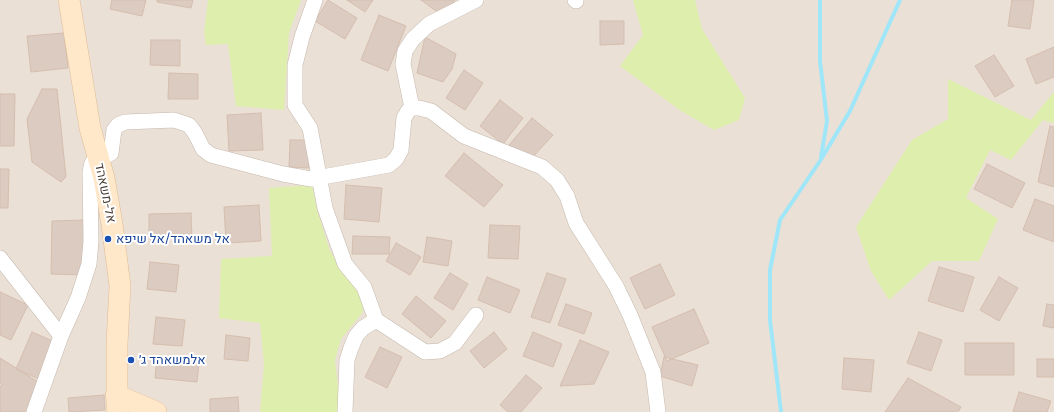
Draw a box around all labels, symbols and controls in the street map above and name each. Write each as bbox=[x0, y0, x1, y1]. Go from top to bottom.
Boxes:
street label: אל-משאהד bbox=[91, 162, 119, 224]
place label: אל משאהד/אל שיפא bbox=[116, 231, 230, 247]
marker: אל משאהד/אל שיפא bbox=[103, 234, 113, 244]
place label: אלמשאהד ג׳ bbox=[139, 352, 206, 368]
marker: אלמשאהד ג׳ bbox=[126, 355, 136, 365]

